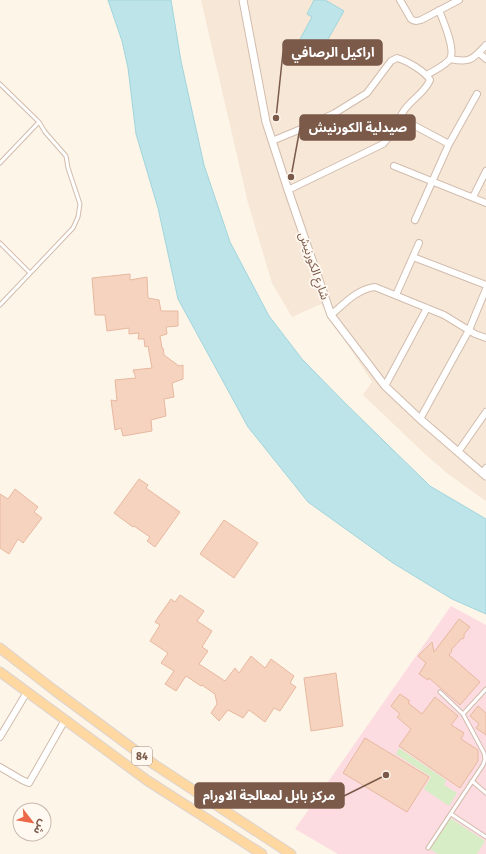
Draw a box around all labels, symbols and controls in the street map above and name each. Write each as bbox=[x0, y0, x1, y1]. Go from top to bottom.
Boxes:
callout: اراكيل الرصافي bbox=[283, 40, 382, 65]
text: اراكيل الرصافي bbox=[291, 45, 375, 63]
callout: صيدلية الكورنيش bbox=[300, 115, 415, 140]
text: صيدلية الكورنيش bbox=[309, 120, 408, 136]
street label: شارع الكورنيش bbox=[294, 230, 332, 302]
road number: 84 bbox=[132, 747, 152, 765]
callout: مركز بابل لمعالجة الاورام bbox=[195, 783, 344, 808]
text: مركز بابل لمعالجة الاورام bbox=[203, 788, 335, 805]
north arrow bbox=[12, 802, 52, 842]
text: ش bbox=[31, 817, 50, 837]

